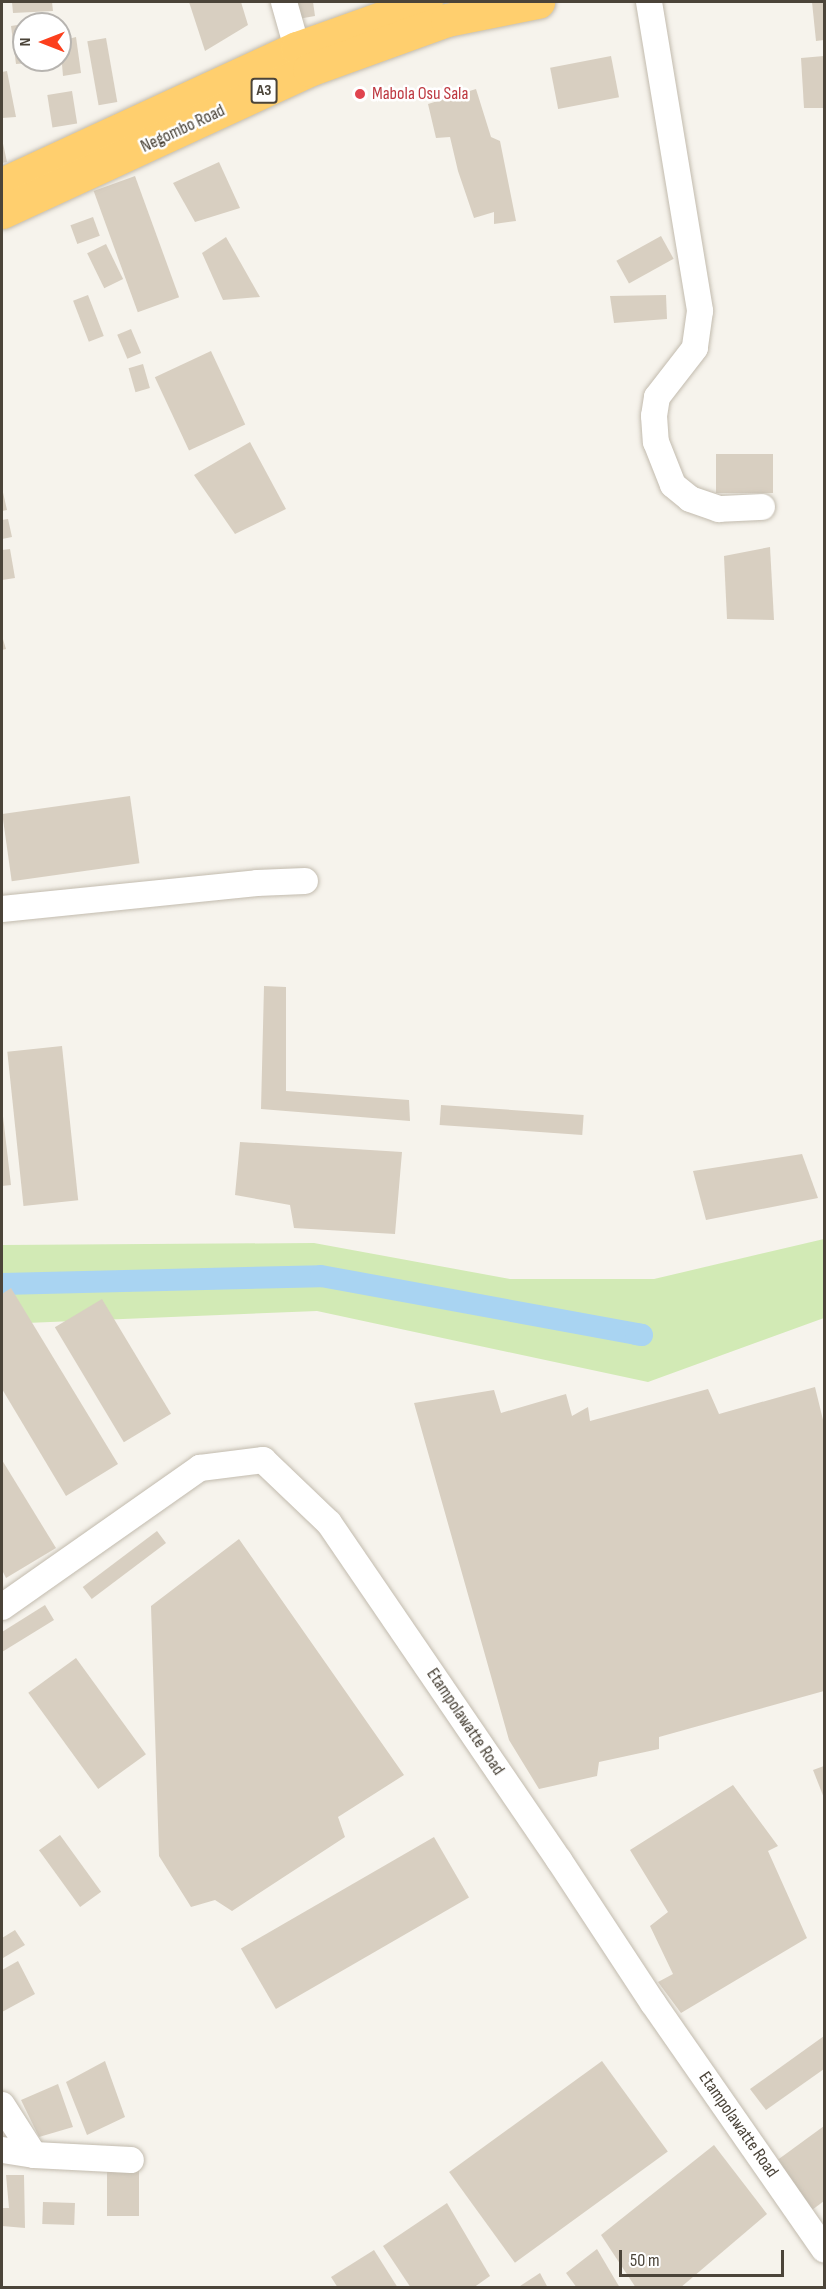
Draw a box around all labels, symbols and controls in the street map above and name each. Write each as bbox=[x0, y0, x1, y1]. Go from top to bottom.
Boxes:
north arrow bbox=[12, 12, 72, 72]
text: N bbox=[16, 38, 35, 46]
road number: A3 bbox=[250, 78, 278, 104]
place label: Mabola Osu Sala bbox=[372, 83, 468, 105]
marker: Mabola Osu Sala bbox=[353, 87, 367, 101]
street label: Negombo Road bbox=[137, 100, 229, 158]
street label: Etampolawatte Road bbox=[421, 1664, 509, 1780]
street label: Etampolawatte Road bbox=[694, 2068, 782, 2182]
scale bar bbox=[622, 2238, 787, 2276]
text: 50 m bbox=[630, 2250, 660, 2271]

